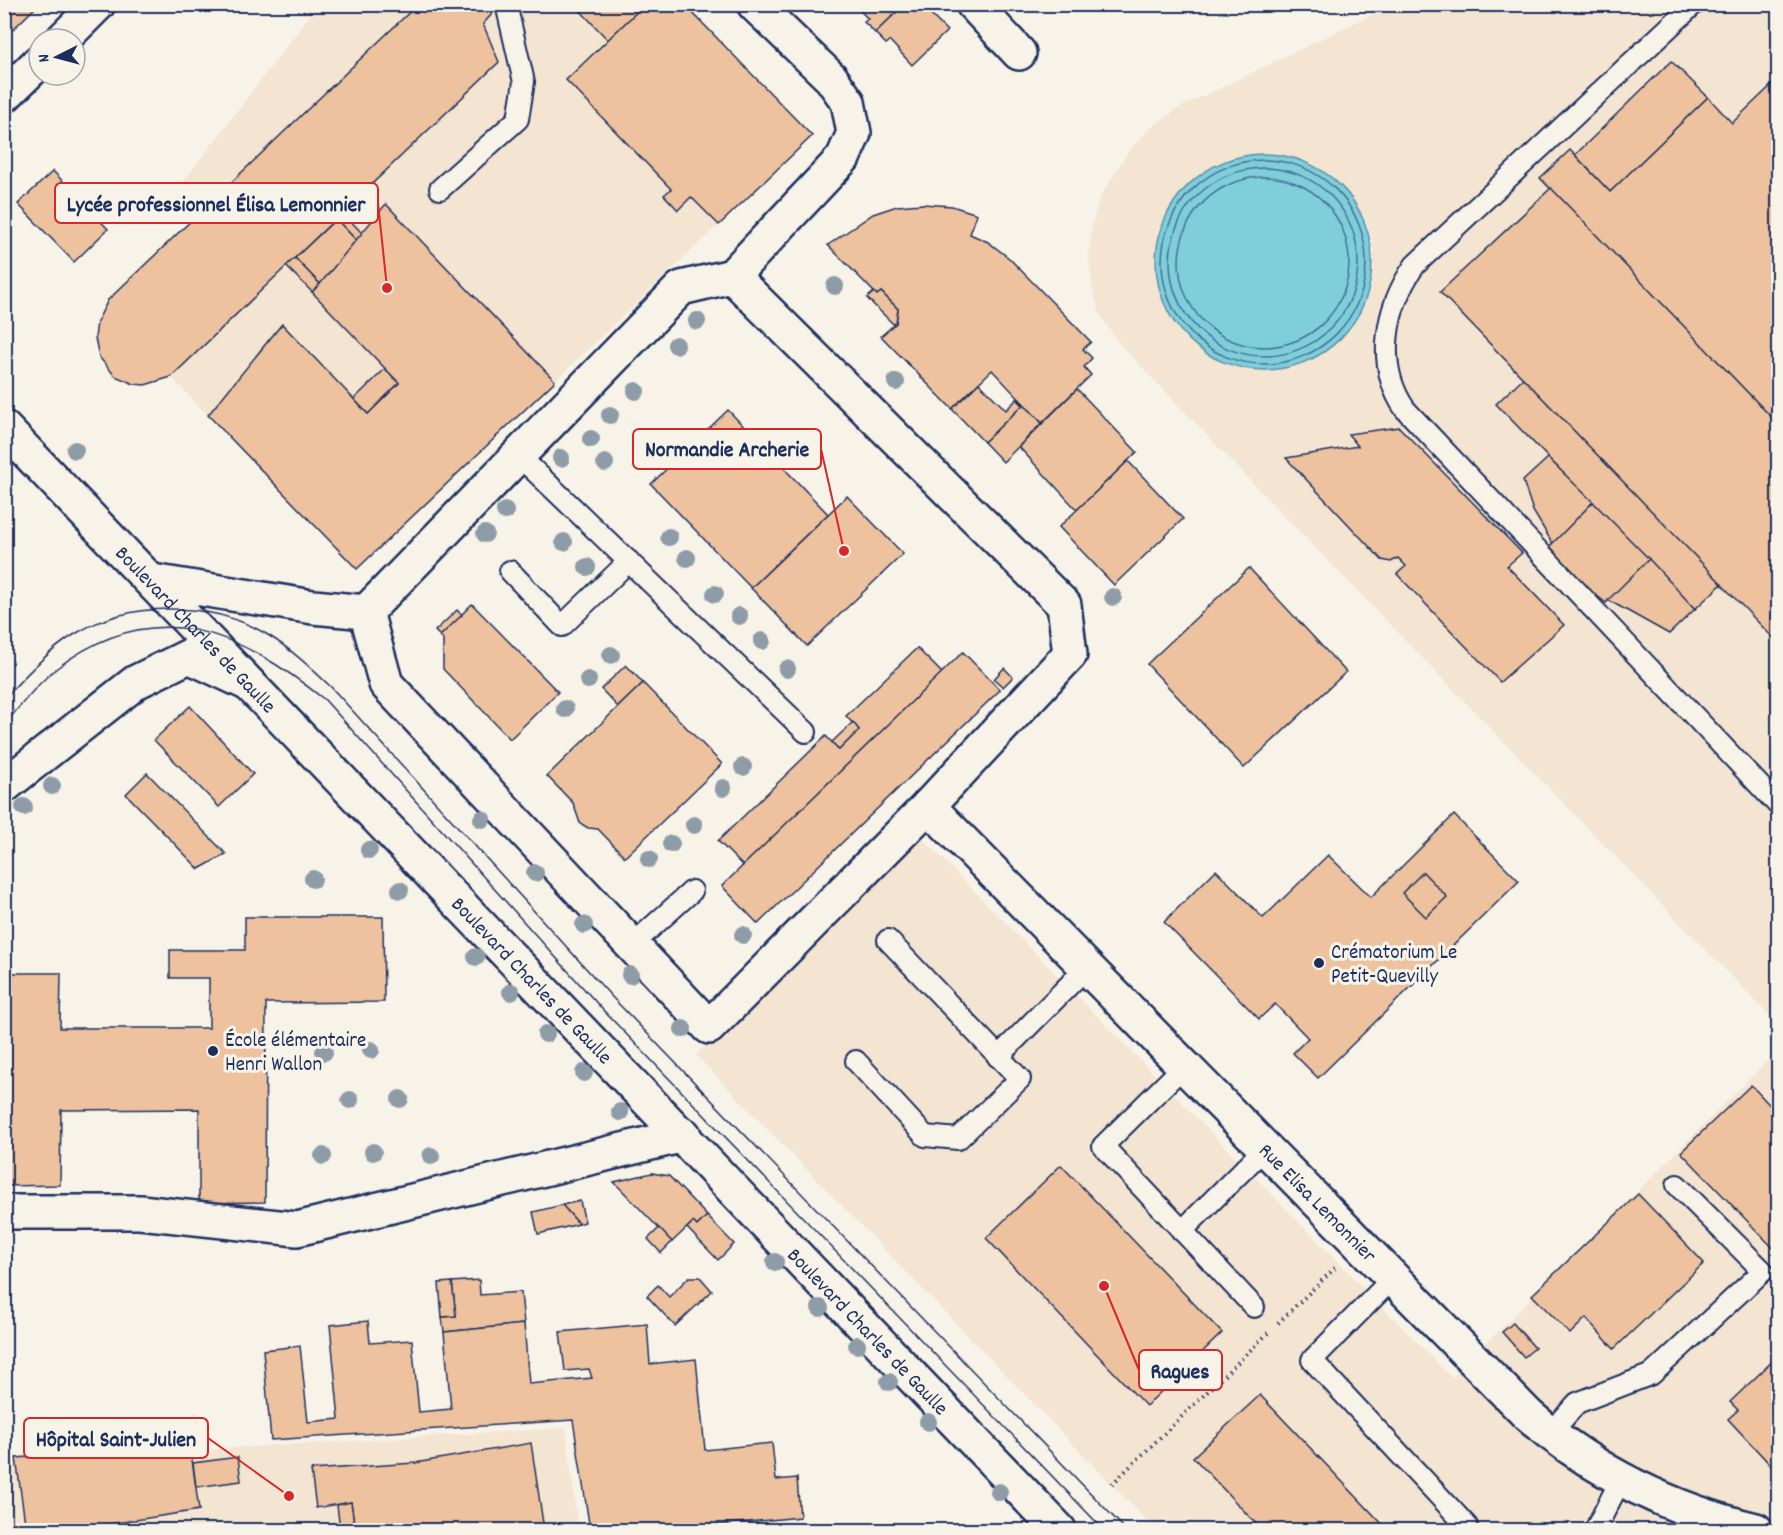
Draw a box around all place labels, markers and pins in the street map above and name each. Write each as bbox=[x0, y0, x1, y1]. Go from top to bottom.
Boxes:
callout: Lycée professionnel Élisa Lemonnier bbox=[55, 183, 378, 223]
callout: Normandie Archerie bbox=[633, 429, 821, 469]
place label: Crématorium Le Petit-Quevilly bbox=[1331, 939, 1457, 993]
marker: Crématorium Le Petit-Quevilly bbox=[1312, 956, 1326, 970]
place label: École élémentaire Henri Wallon bbox=[225, 1027, 366, 1081]
marker: École élémentaire Henri Wallon bbox=[206, 1044, 220, 1058]
callout: Ragues bbox=[1139, 1350, 1222, 1390]
callout: Hôpital Saint-Julien bbox=[24, 1418, 208, 1458]

